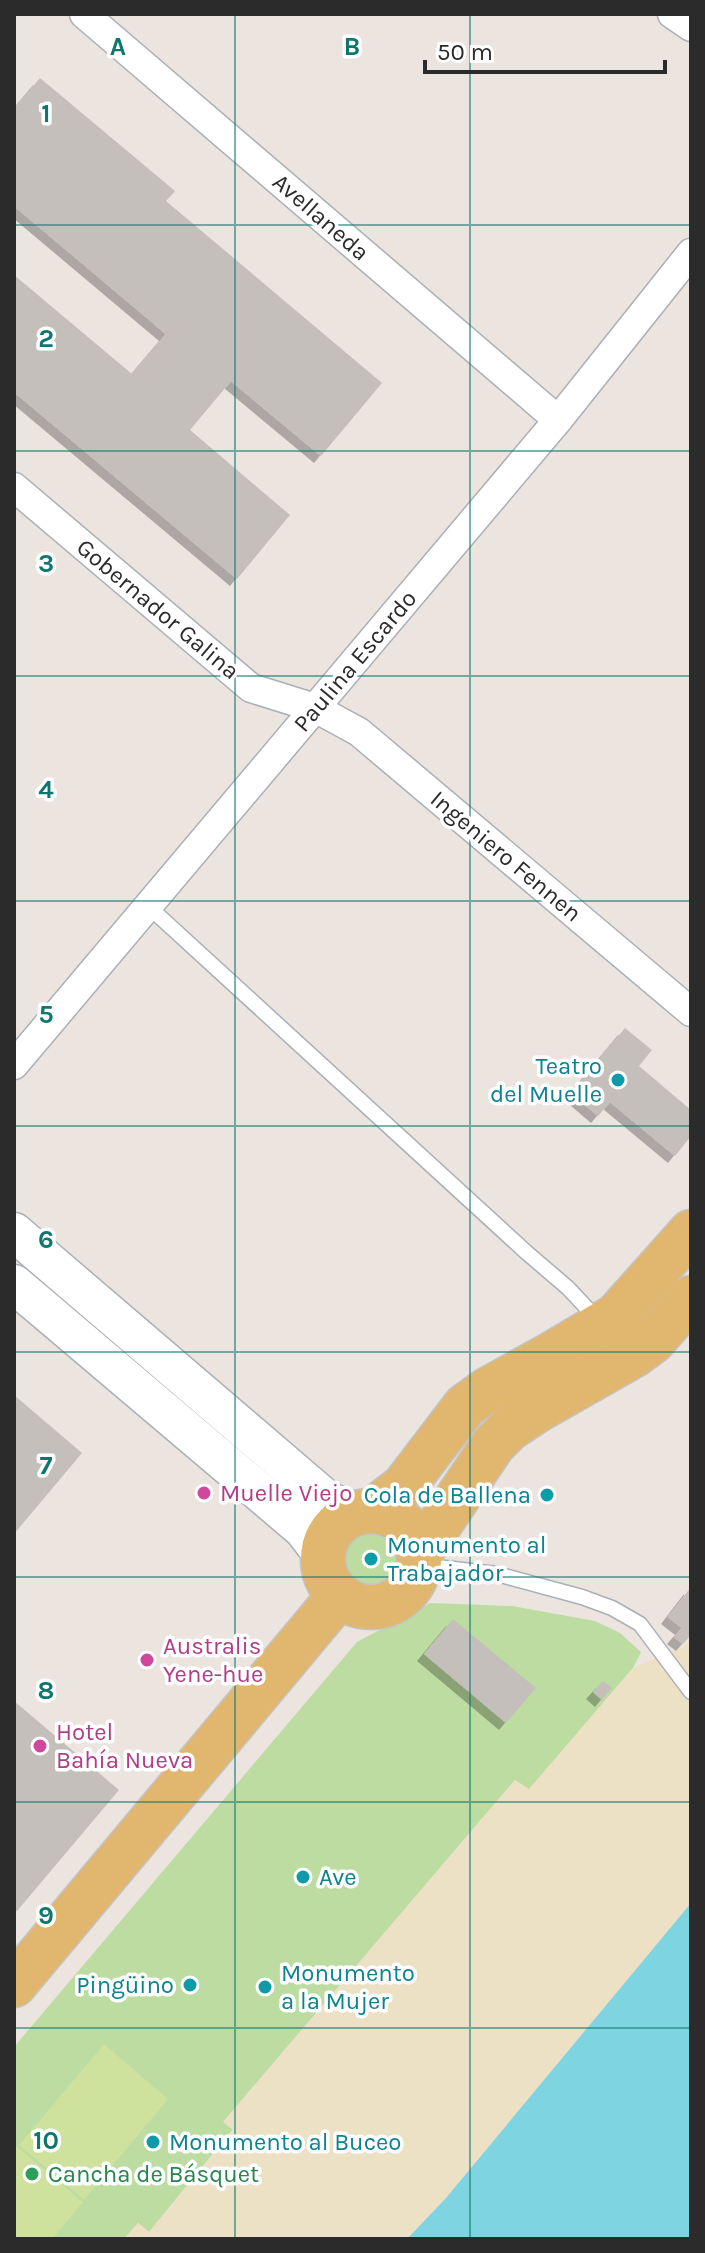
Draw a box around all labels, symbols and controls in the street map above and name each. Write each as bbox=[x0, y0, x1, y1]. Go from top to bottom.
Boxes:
scale bar bbox=[425, 24, 665, 74]
text: A bbox=[110, 31, 126, 62]
text: B bbox=[344, 31, 360, 62]
text: 50 m bbox=[437, 38, 493, 66]
text: 1 bbox=[41, 98, 51, 129]
street label: Avellaneda bbox=[267, 168, 375, 266]
text: 2 bbox=[38, 323, 54, 354]
street label: Gobernador Galina bbox=[71, 533, 245, 685]
text: 3 bbox=[38, 548, 54, 579]
street label: Paulina Escardo bbox=[288, 585, 422, 737]
text: 4 bbox=[38, 774, 54, 805]
street label: Ingeniero Fennen bbox=[425, 785, 587, 927]
text: 5 bbox=[38, 999, 54, 1030]
place label: Teatro del Muelle bbox=[490, 1052, 602, 1108]
marker: Teatro del Muelle bbox=[609, 1071, 627, 1089]
text: 6 bbox=[38, 1224, 54, 1255]
text: 7 bbox=[40, 1450, 53, 1481]
place label: Muelle Viejo bbox=[220, 1479, 352, 1507]
place label: Cola de Ballena bbox=[364, 1481, 531, 1509]
marker: Muelle Viejo bbox=[195, 1484, 213, 1502]
marker: Cola de Ballena bbox=[538, 1486, 556, 1504]
place label: Monumento al Trabajador bbox=[387, 1531, 547, 1587]
marker: Monumento al Trabajador bbox=[362, 1550, 380, 1568]
place label: Australis Yene-hue bbox=[163, 1632, 263, 1688]
marker: Australis Yene-hue bbox=[138, 1651, 156, 1669]
text: 8 bbox=[38, 1675, 54, 1706]
place label: Hotel Bahía Nueva bbox=[56, 1718, 193, 1774]
marker: Hotel Bahía Nueva bbox=[31, 1737, 49, 1755]
place label: Ave bbox=[319, 1863, 357, 1891]
marker: Ave bbox=[294, 1868, 312, 1886]
text: 9 bbox=[38, 1900, 54, 1931]
place label: Monumento a la Mujer bbox=[281, 1959, 415, 2015]
place label: Pingüino bbox=[76, 1971, 174, 1999]
marker: Pingüino bbox=[181, 1976, 199, 1994]
marker: Monumento a la Mujer bbox=[256, 1978, 274, 1996]
text: 10 bbox=[33, 2125, 59, 2156]
place label: Monumento al Buceo bbox=[169, 2128, 401, 2156]
marker: Monumento al Buceo bbox=[144, 2133, 162, 2151]
place label: Cancha de Básquet bbox=[48, 2160, 259, 2188]
marker: Cancha de Básquet bbox=[23, 2165, 41, 2183]

